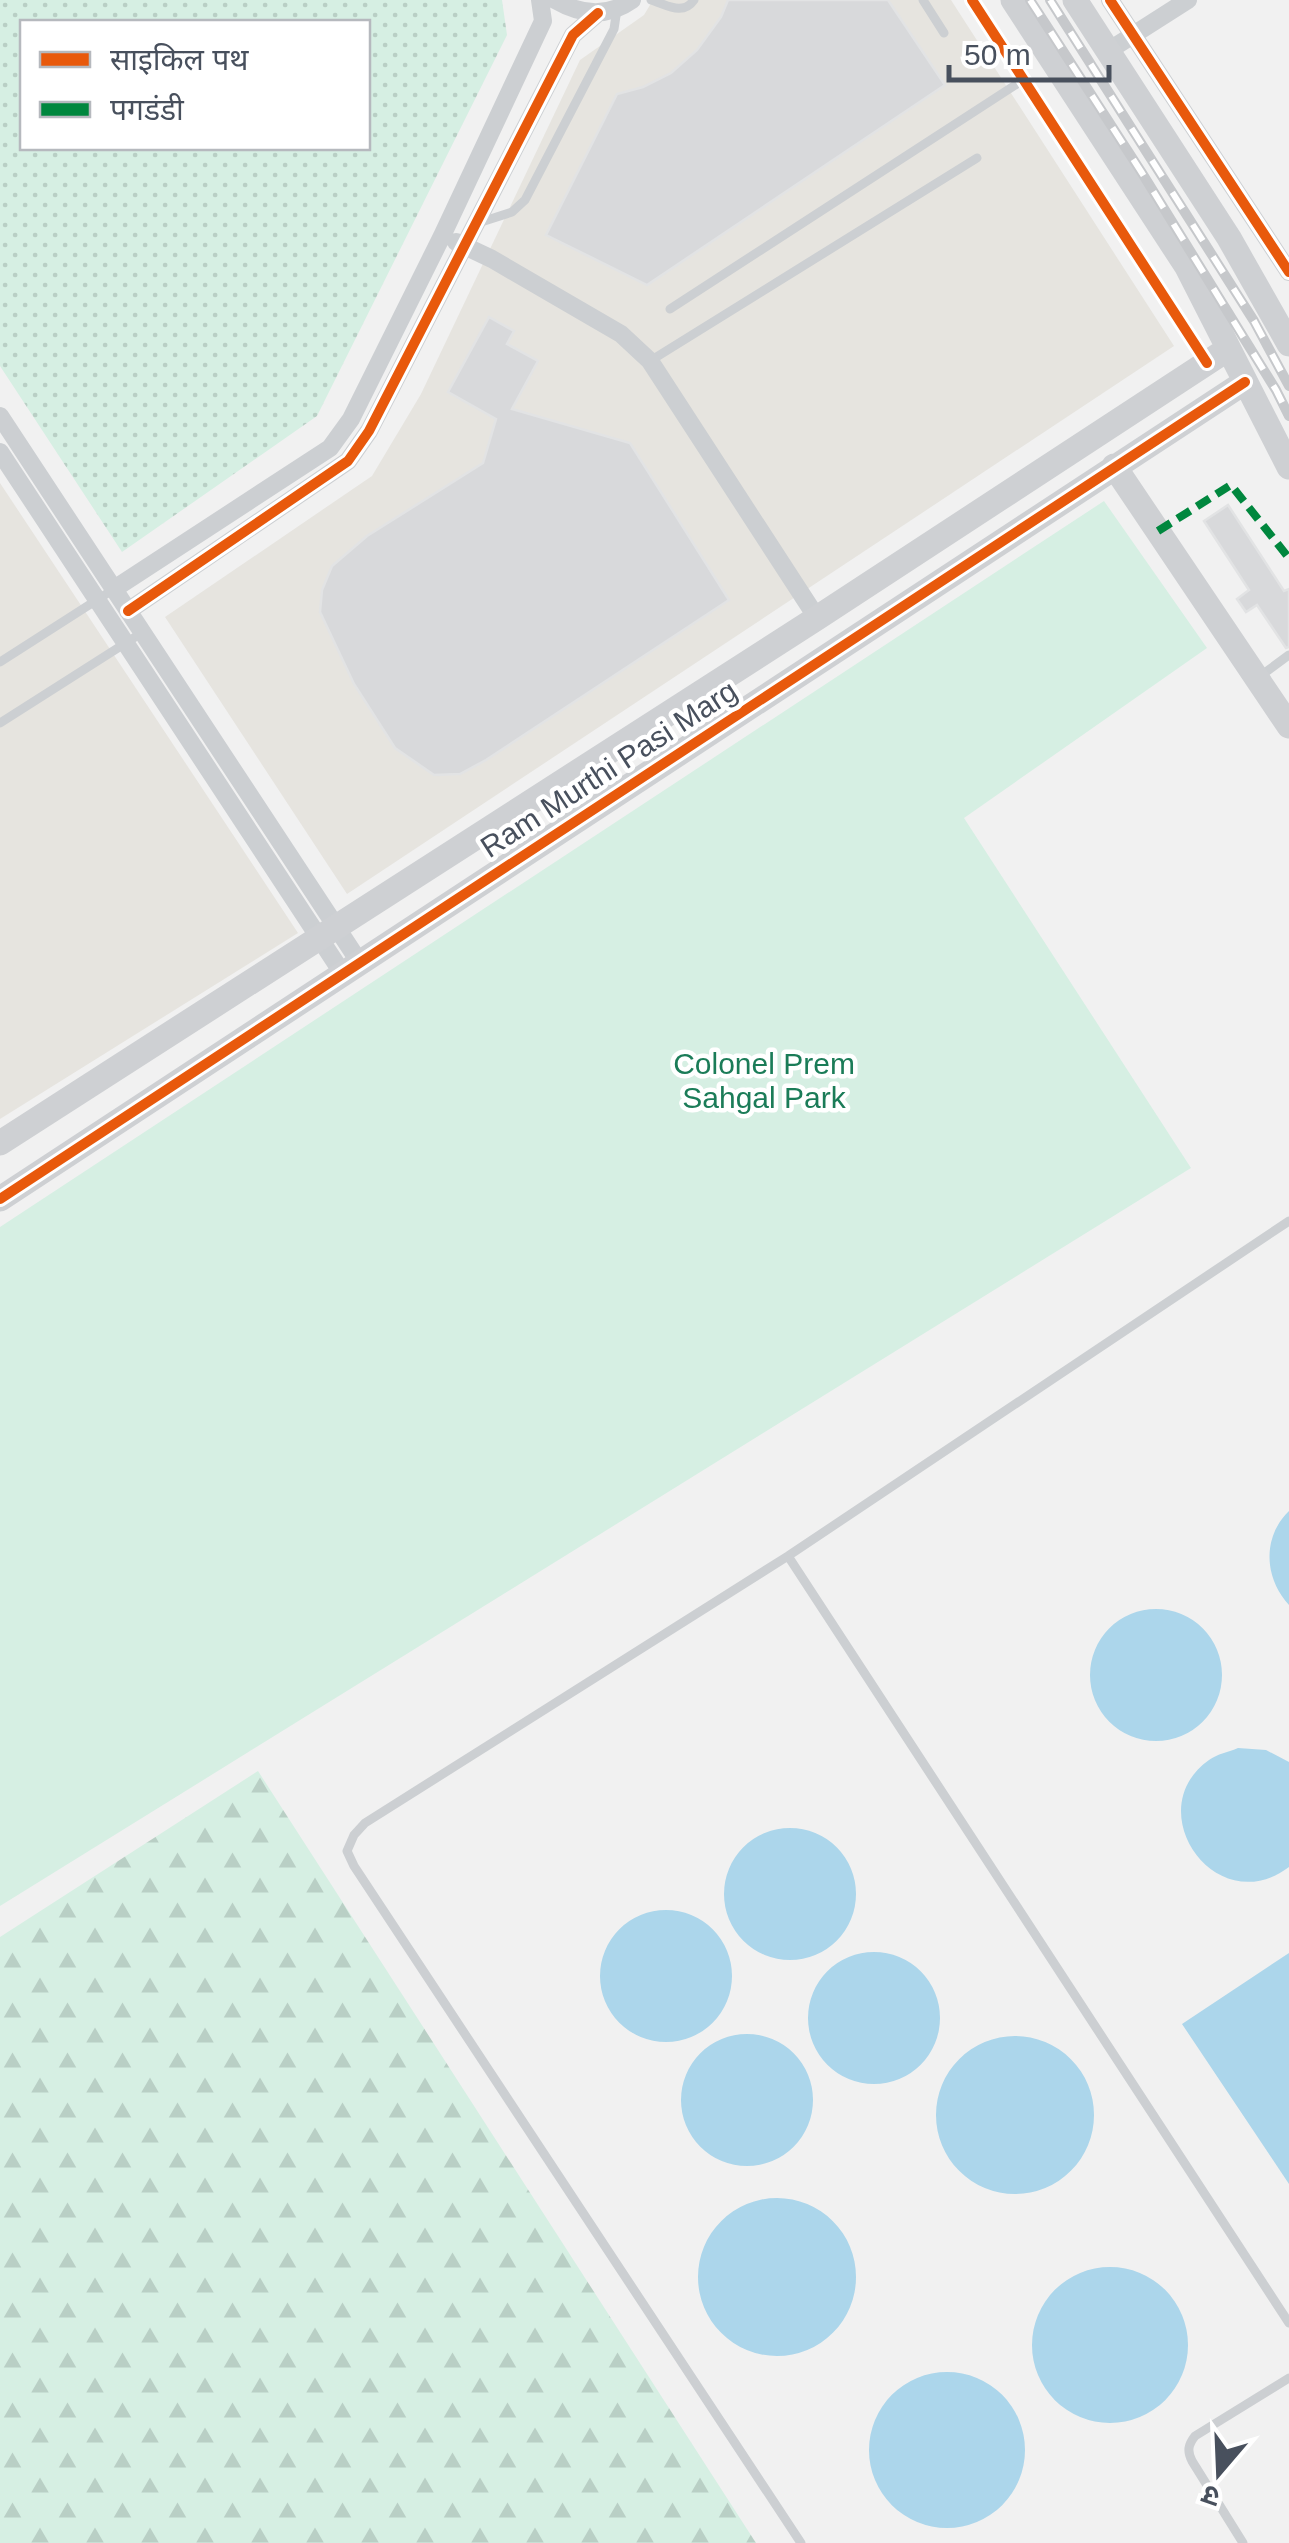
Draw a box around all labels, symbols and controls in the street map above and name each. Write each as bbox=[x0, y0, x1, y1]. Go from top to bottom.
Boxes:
legend bbox=[20, 20, 370, 150]
scale bar bbox=[949, 20, 1109, 82]
text: 50 m bbox=[964, 38, 1031, 71]
text: साइकिल पथ bbox=[110, 43, 249, 76]
text: पगडंडी bbox=[110, 93, 185, 126]
street label: Ram Murthi Pasi Marg bbox=[475, 673, 743, 864]
park label: Colonel Prem Sahgal Park bbox=[673, 1047, 855, 1114]
north arrow bbox=[1169, 2423, 1269, 2523]
text: उ bbox=[1198, 2479, 1224, 2513]

